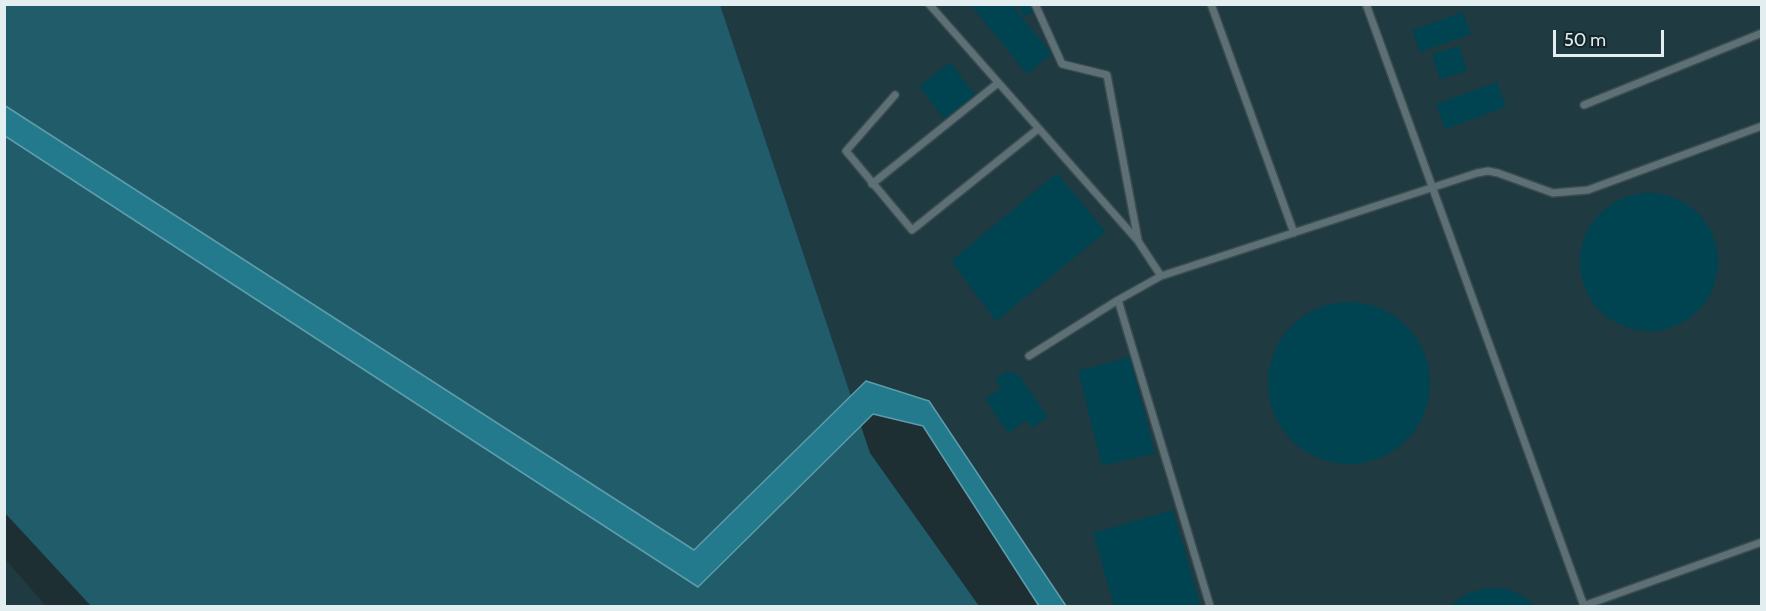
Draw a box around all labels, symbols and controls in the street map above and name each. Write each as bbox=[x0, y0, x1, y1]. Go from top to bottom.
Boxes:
scale bar bbox=[1556, 18, 1667, 56]
text: 50 m bbox=[1564, 29, 1606, 51]

